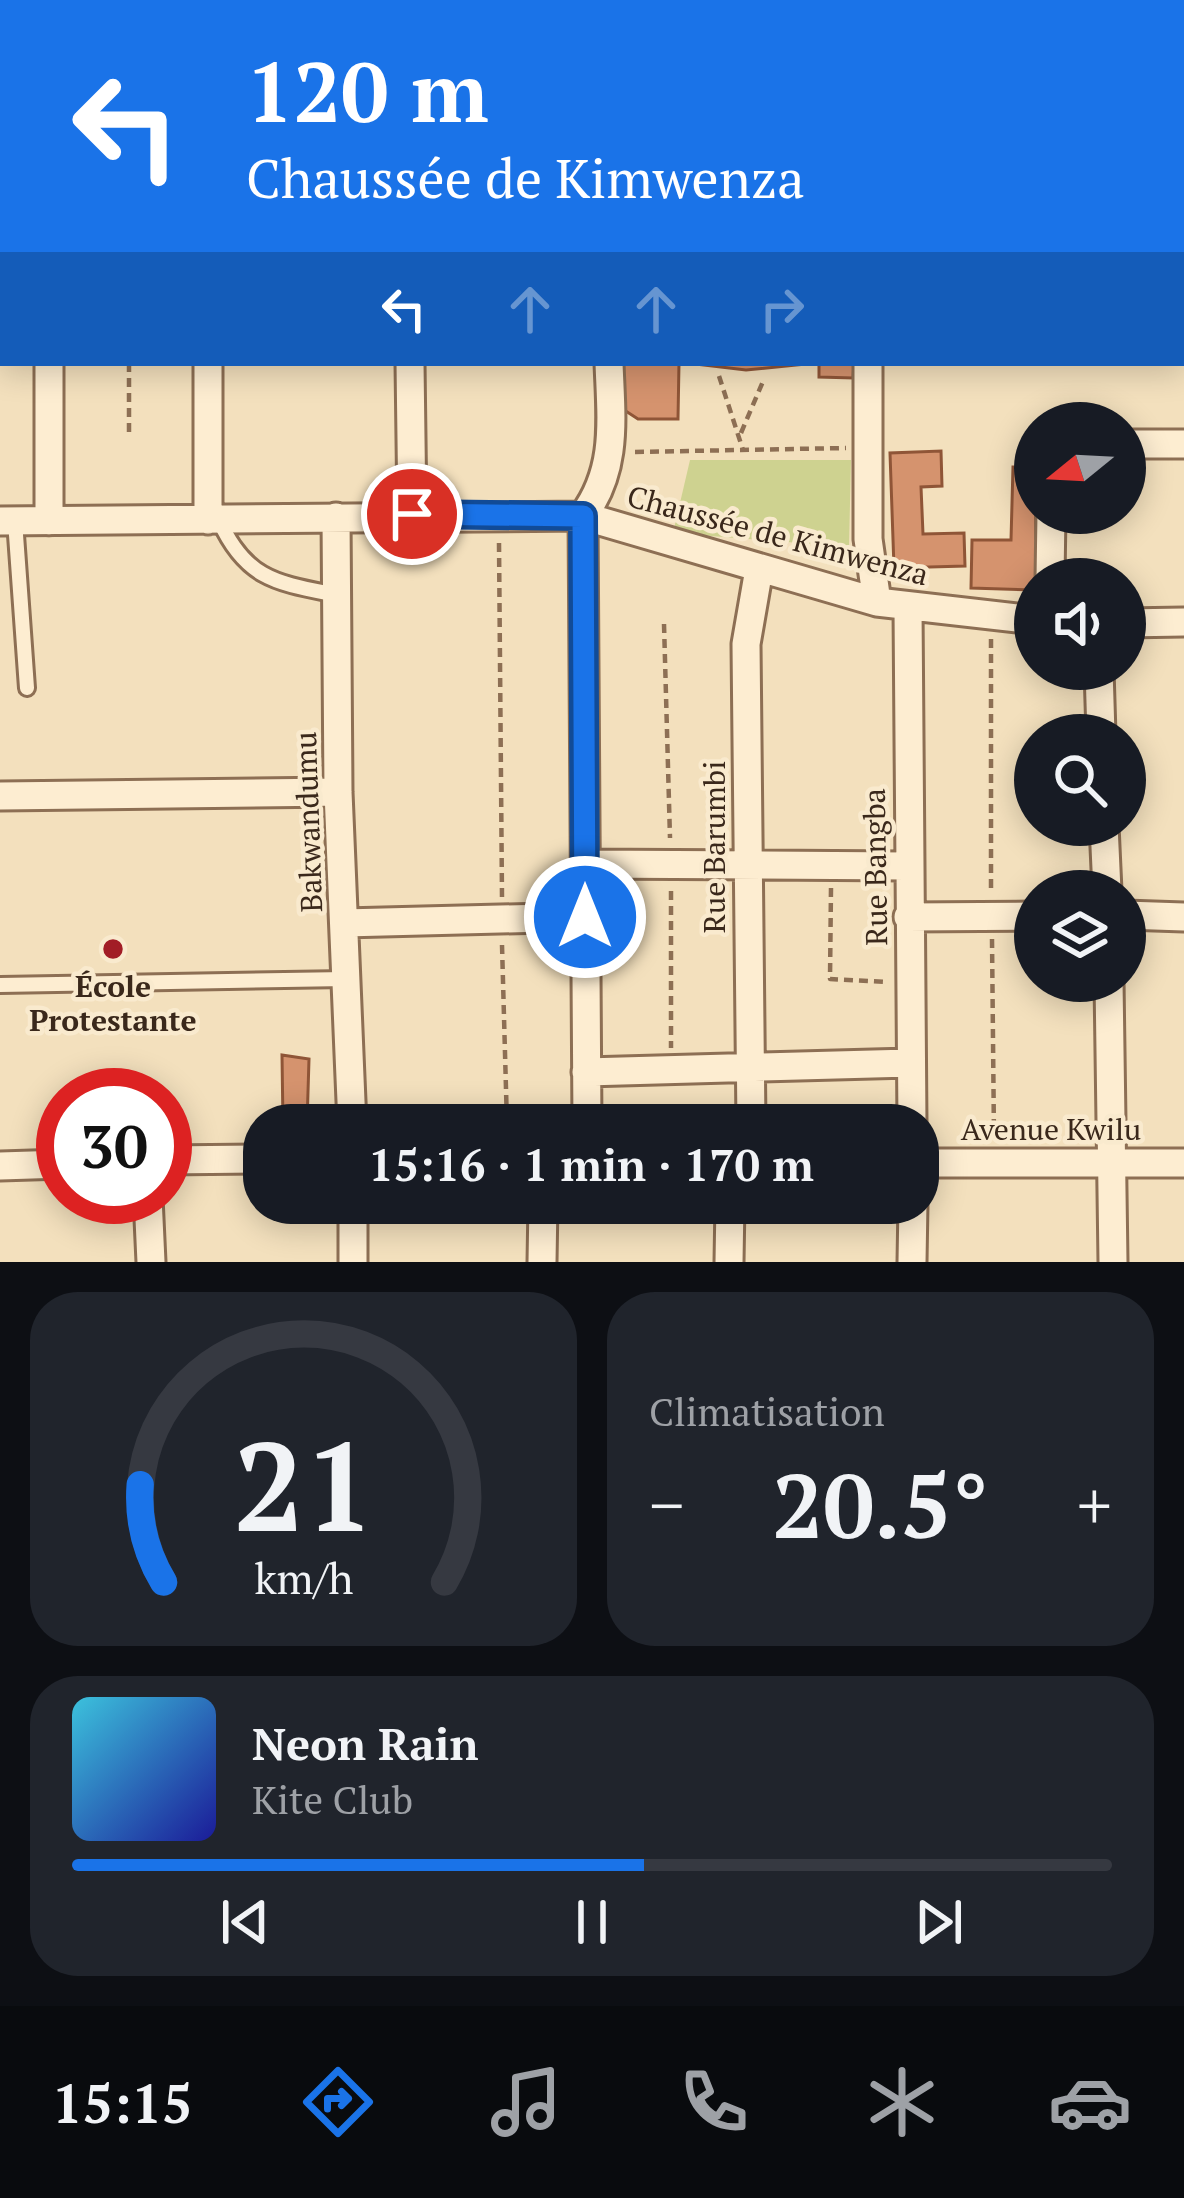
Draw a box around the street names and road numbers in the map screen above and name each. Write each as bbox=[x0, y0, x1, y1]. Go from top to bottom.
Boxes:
street label: Chaussée de Kimwenza bbox=[623, 476, 933, 594]
street label: Bakwandumu bbox=[285, 731, 331, 913]
street label: Rue Barumbi bbox=[694, 761, 734, 933]
street label: Rue Bangba bbox=[854, 788, 896, 946]
street label: Avenue Kwilu bbox=[961, 1109, 1141, 1149]

